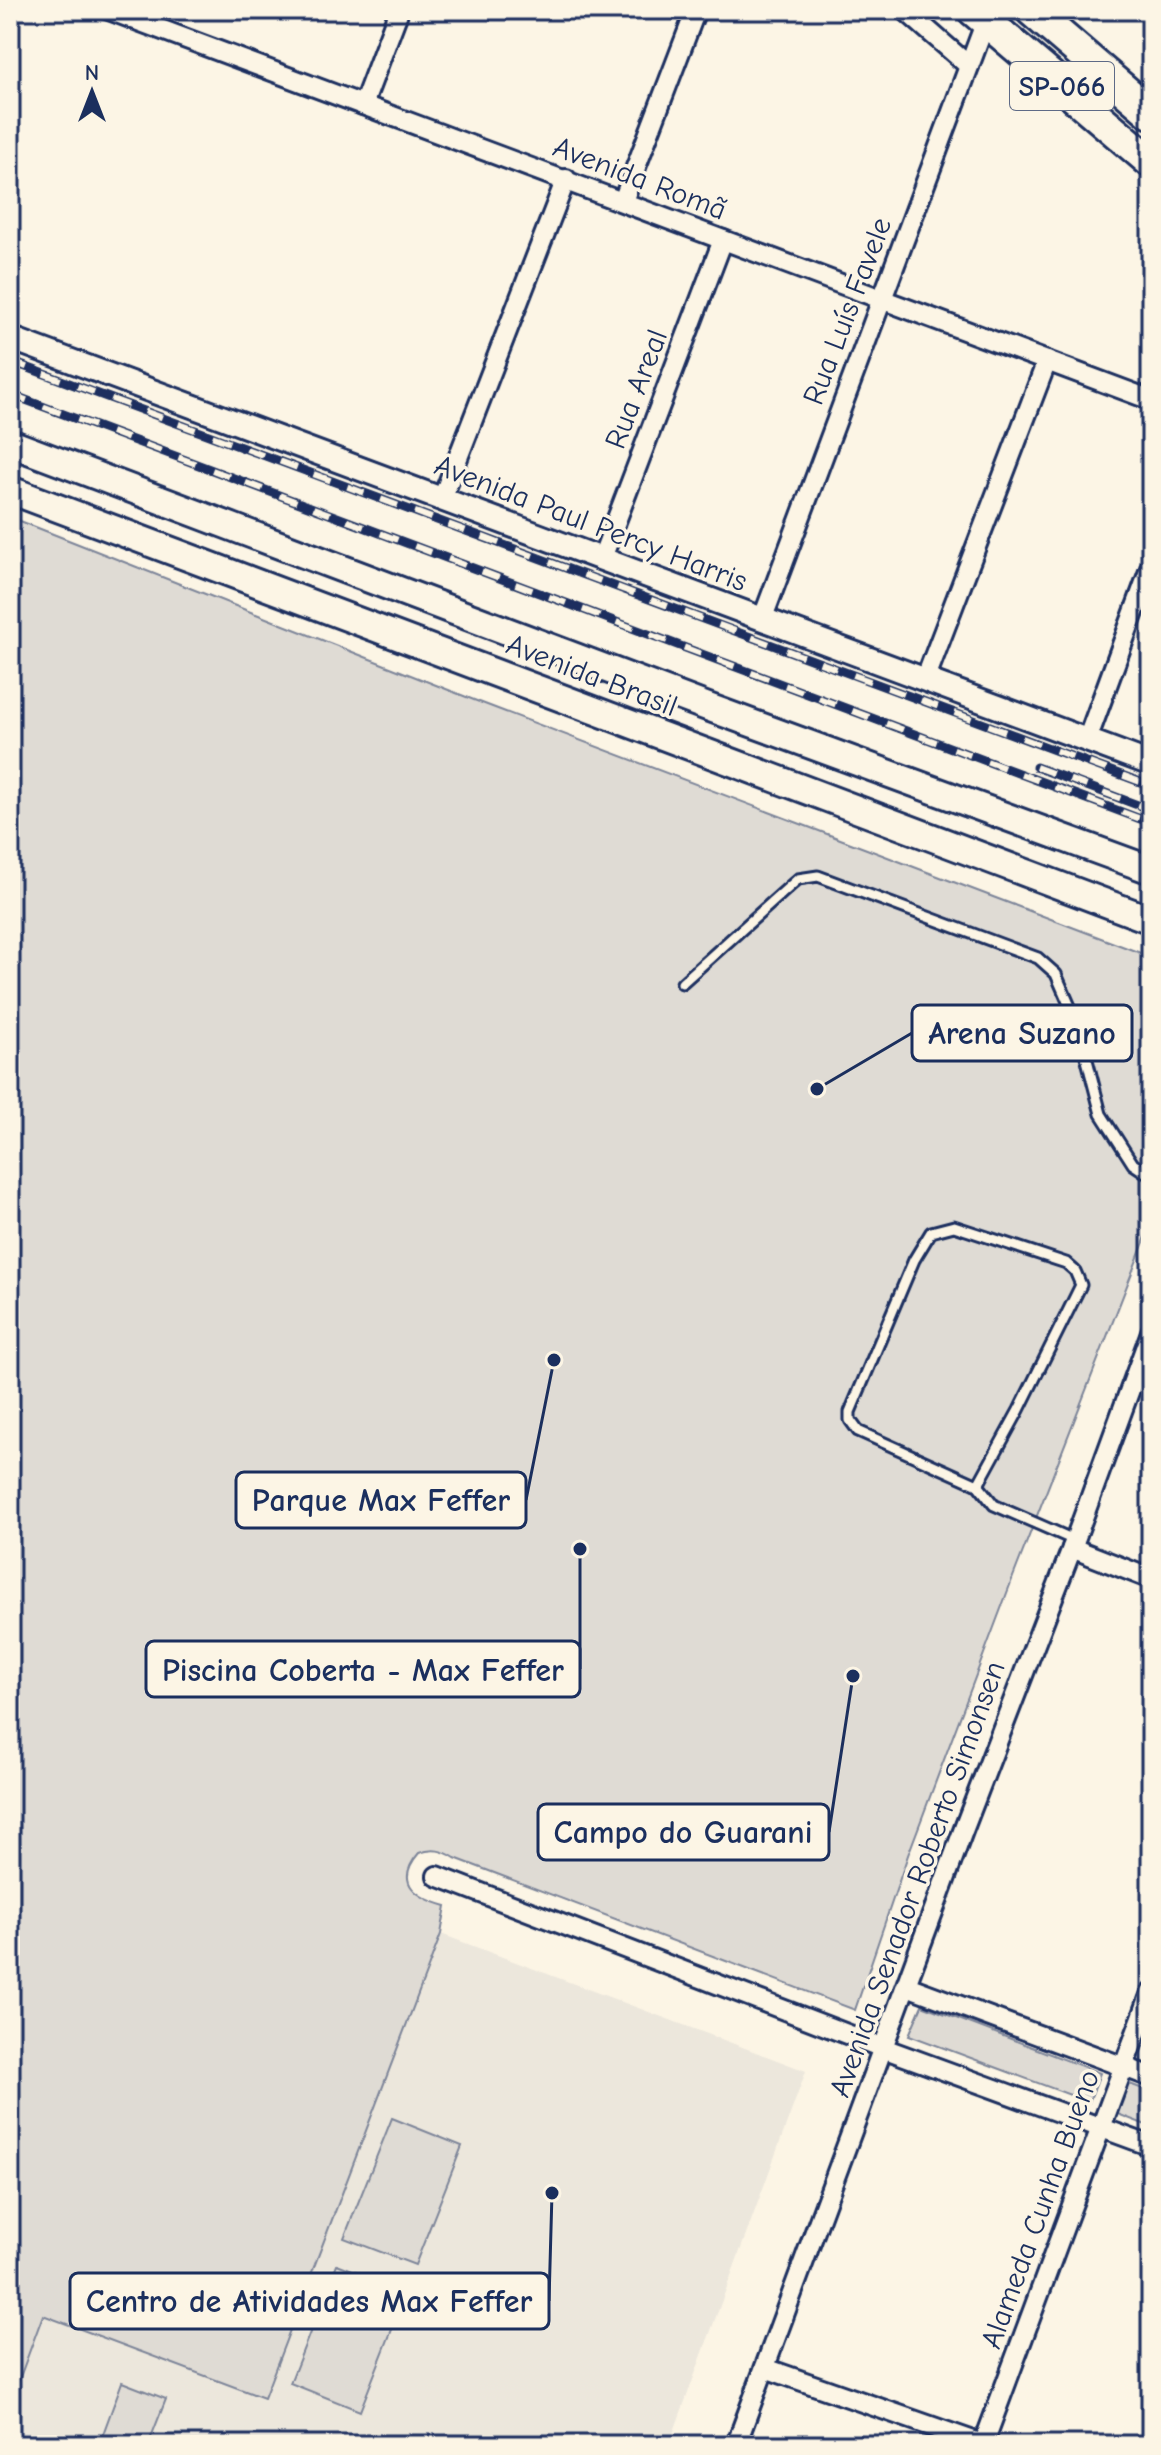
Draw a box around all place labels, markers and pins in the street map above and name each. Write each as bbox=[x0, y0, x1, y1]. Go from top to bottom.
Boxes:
callout: Arena Suzano bbox=[912, 1005, 1132, 1061]
callout: Parque Max Feffer bbox=[236, 1472, 526, 1528]
callout: Piscina Coberta - Max Feffer bbox=[146, 1641, 580, 1697]
callout: Campo do Guarani bbox=[538, 1804, 829, 1860]
callout: Centro de Atividades Max Feffer bbox=[70, 2273, 549, 2329]

